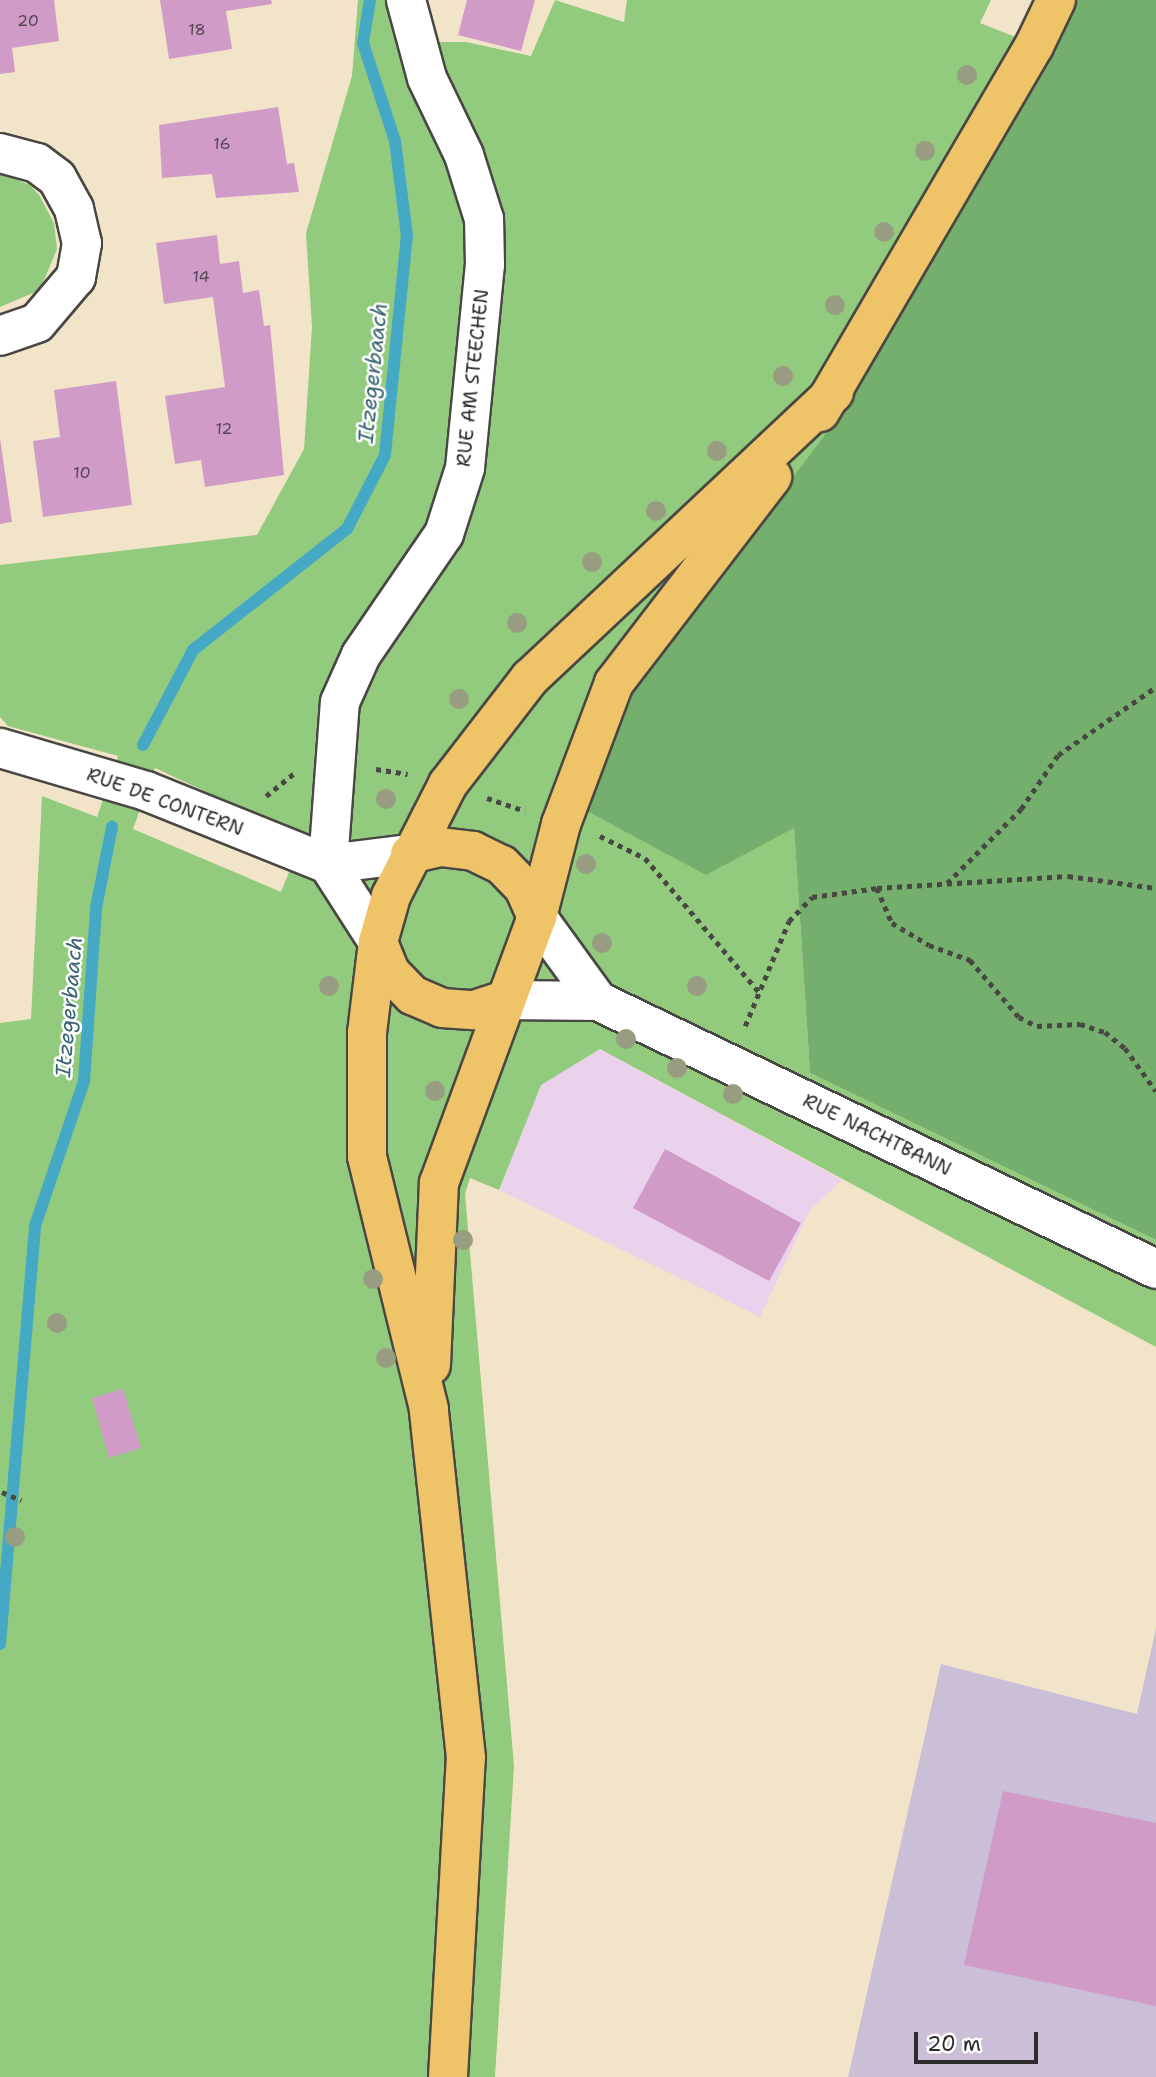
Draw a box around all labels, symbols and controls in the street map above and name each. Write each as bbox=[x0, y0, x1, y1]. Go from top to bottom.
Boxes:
house number: 20 bbox=[17, 11, 39, 31]
house number: 18 bbox=[188, 20, 206, 40]
house number: 16 bbox=[213, 134, 231, 154]
house number: 14 bbox=[192, 267, 210, 287]
street label: RUE AM STEECHEN bbox=[452, 288, 494, 468]
water label: Itzegerbaach bbox=[353, 302, 393, 444]
house number: 12 bbox=[215, 419, 233, 439]
house number: 10 bbox=[73, 463, 91, 483]
street label: RUE DE CONTERN bbox=[84, 763, 246, 841]
water label: Itzegerbaach bbox=[50, 936, 88, 1078]
street label: RUE NACHTBANN bbox=[799, 1089, 955, 1181]
scale bar bbox=[918, 2018, 1042, 2062]
text: 20 m bbox=[927, 2030, 981, 2058]

